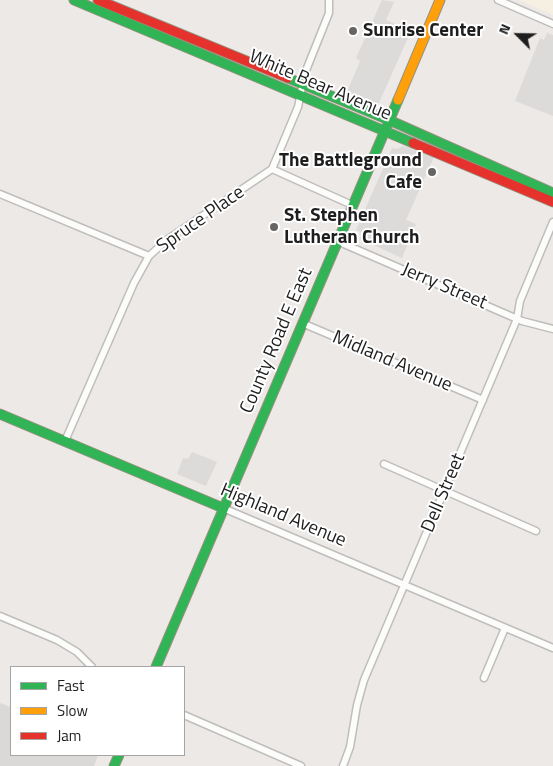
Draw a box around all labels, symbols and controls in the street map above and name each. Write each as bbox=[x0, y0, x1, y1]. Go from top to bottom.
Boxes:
north arrow bbox=[493, 10, 543, 60]
place label: Sunrise Center bbox=[363, 20, 483, 42]
text: N bbox=[492, 20, 515, 38]
marker: Sunrise Center bbox=[347, 25, 359, 37]
street label: White Bear Avenue bbox=[245, 46, 395, 126]
place label: The Battleground Cafe bbox=[279, 150, 422, 194]
marker: The Battleground Cafe bbox=[426, 166, 438, 178]
street label: Spruce Place bbox=[153, 181, 249, 259]
place label: St. Stephen Lutheran Church bbox=[284, 205, 419, 249]
marker: St. Stephen Lutheran Church bbox=[268, 221, 280, 233]
street label: Jerry Street bbox=[398, 259, 490, 315]
street label: County Road E East bbox=[236, 265, 318, 417]
street label: Midland Avenue bbox=[329, 327, 455, 397]
street label: Dell Street bbox=[417, 450, 471, 536]
street label: Highland Avenue bbox=[217, 479, 349, 553]
legend bbox=[10, 666, 185, 756]
text: Fast bbox=[57, 674, 84, 697]
text: Slow bbox=[57, 699, 88, 722]
text: Jam bbox=[57, 724, 81, 747]

